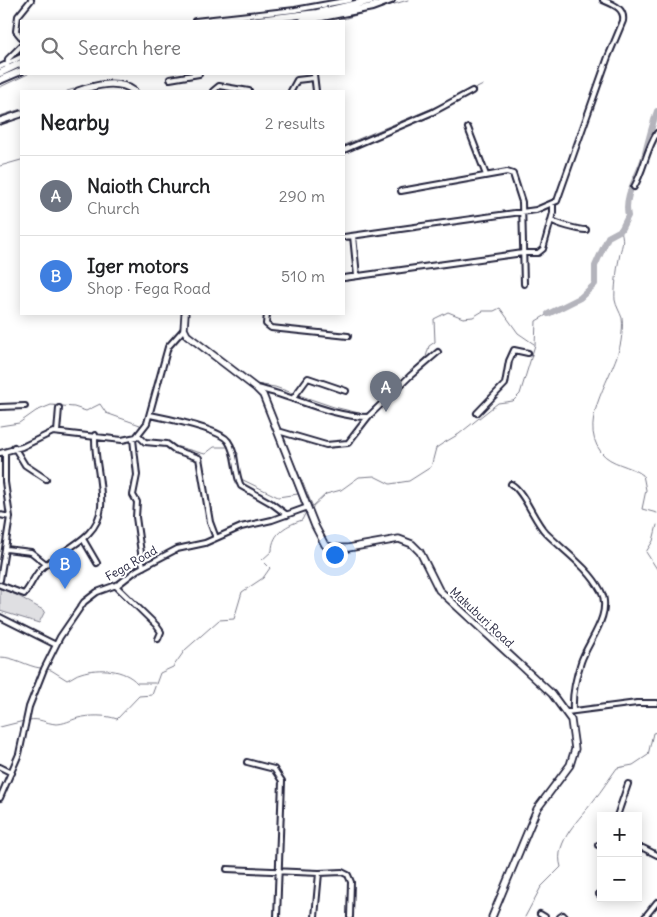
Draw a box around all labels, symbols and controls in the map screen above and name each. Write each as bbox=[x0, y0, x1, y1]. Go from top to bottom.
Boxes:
search box bbox=[20, 20, 345, 75]
icon: search bbox=[38, 34, 66, 62]
text: Search here bbox=[78, 36, 181, 60]
text: Nearby bbox=[40, 109, 110, 136]
text: 2 results bbox=[265, 113, 325, 133]
text: Naioth Church bbox=[87, 174, 210, 198]
text: A bbox=[51, 186, 61, 206]
text: 290 m bbox=[279, 186, 325, 206]
text: Church bbox=[87, 198, 140, 218]
text: Iger motors bbox=[87, 254, 189, 278]
text: B bbox=[51, 266, 61, 286]
text: 510 m bbox=[281, 266, 325, 286]
text: Shop · Fega Road bbox=[87, 278, 211, 298]
pin: A bbox=[370, 371, 402, 412]
street label: Fega Road bbox=[103, 542, 159, 584]
your location bbox=[322, 542, 348, 568]
pin: B bbox=[49, 548, 81, 589]
street label: Makuburi Road bbox=[447, 584, 517, 650]
map controls bbox=[597, 812, 642, 902]
button: + bbox=[597, 812, 642, 857]
button: − bbox=[597, 857, 642, 902]

